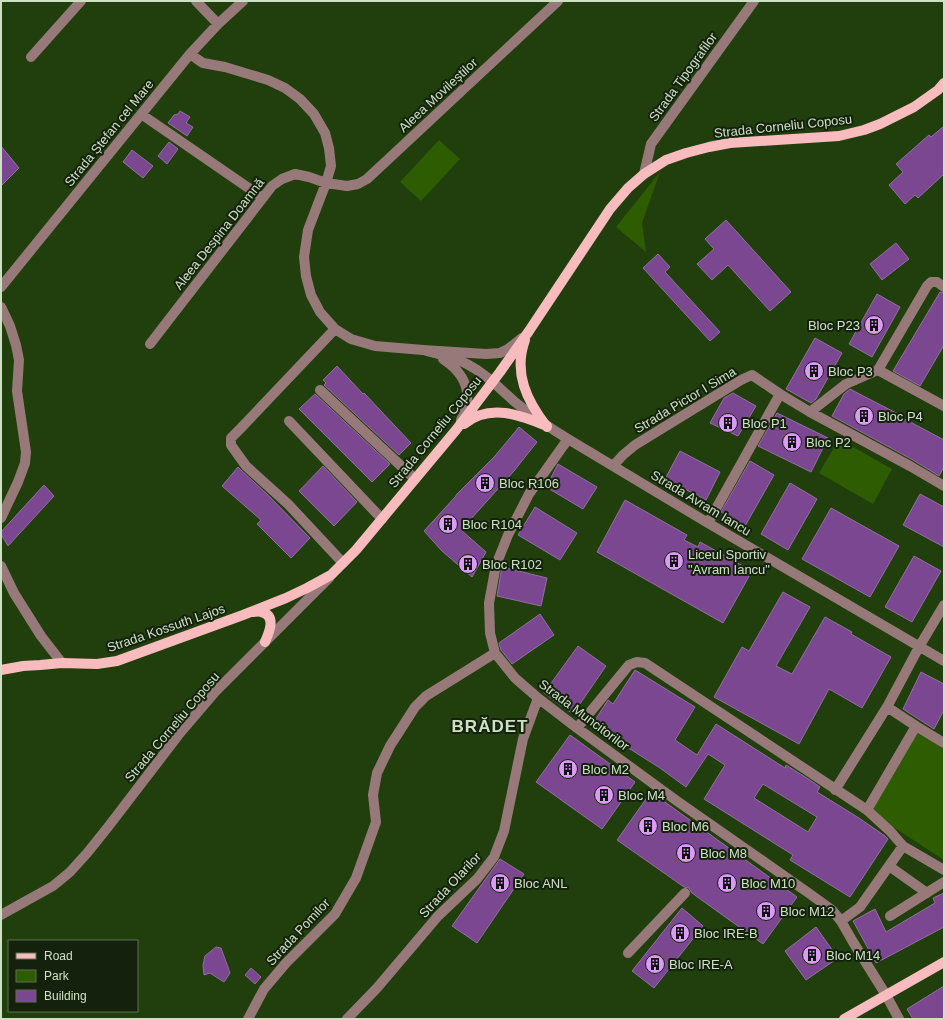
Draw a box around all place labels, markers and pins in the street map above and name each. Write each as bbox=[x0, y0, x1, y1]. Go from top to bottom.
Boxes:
building icon: Bloc P23 bbox=[863, 314, 885, 336]
place label: Bloc P23 bbox=[808, 318, 860, 333]
building icon: Bloc P3 bbox=[803, 360, 825, 382]
place label: Bloc P3 bbox=[828, 364, 873, 379]
building icon: Bloc P4 bbox=[853, 405, 875, 427]
place label: Bloc P4 bbox=[878, 409, 923, 424]
building icon: Bloc P1 bbox=[717, 412, 739, 434]
place label: Bloc P1 bbox=[742, 416, 787, 431]
building icon: Bloc P2 bbox=[781, 431, 803, 453]
place label: Bloc P2 bbox=[806, 435, 851, 450]
building icon: Bloc R106 bbox=[474, 472, 496, 494]
place label: Bloc R106 bbox=[499, 476, 559, 491]
building icon: Bloc R104 bbox=[437, 513, 459, 535]
place label: Bloc R104 bbox=[462, 517, 522, 532]
place label: Liceul Sportiv "Avram Iancu" bbox=[688, 547, 770, 577]
building icon: Liceul Sportiv "Avram Iancu" bbox=[663, 550, 685, 572]
building icon: Bloc R102 bbox=[457, 553, 479, 575]
place label: Bloc R102 bbox=[482, 557, 542, 572]
building icon: Bloc M2 bbox=[557, 758, 579, 780]
place label: Bloc M2 bbox=[582, 762, 629, 777]
building icon: Bloc M4 bbox=[593, 784, 615, 806]
place label: Bloc M4 bbox=[618, 788, 665, 803]
building icon: Bloc M6 bbox=[637, 815, 659, 837]
place label: Bloc M6 bbox=[662, 819, 709, 834]
building icon: Bloc M8 bbox=[675, 842, 697, 864]
place label: Bloc M8 bbox=[700, 846, 747, 861]
building icon: Bloc ANL bbox=[489, 872, 511, 894]
building icon: Bloc M10 bbox=[716, 872, 738, 894]
place label: Bloc ANL bbox=[514, 876, 567, 891]
place label: Bloc M10 bbox=[741, 876, 795, 891]
building icon: Bloc M12 bbox=[755, 900, 777, 922]
place label: Bloc M12 bbox=[780, 904, 834, 919]
building icon: Bloc IRE-B bbox=[669, 922, 691, 944]
place label: Bloc IRE-B bbox=[694, 926, 758, 941]
building icon: Bloc M14 bbox=[801, 944, 823, 966]
place label: Bloc M14 bbox=[826, 948, 880, 963]
building icon: Bloc IRE-A bbox=[644, 953, 666, 975]
place label: Bloc IRE-A bbox=[669, 957, 733, 972]

